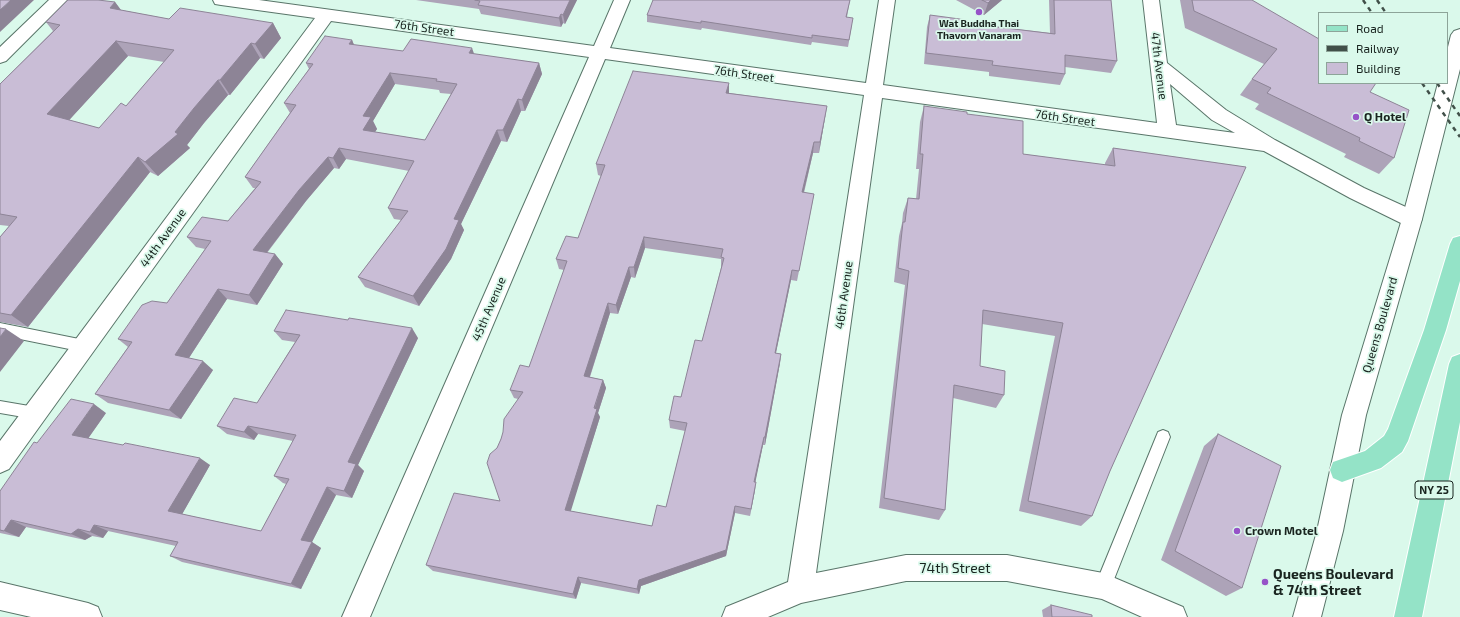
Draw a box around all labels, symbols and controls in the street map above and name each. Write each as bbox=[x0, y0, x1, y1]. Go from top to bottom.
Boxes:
marker: Wat Buddha Thai Thavorn Vanaram bbox=[974, 7, 984, 17]
legend bbox=[1318, 12, 1448, 84]
street label: 76th Street bbox=[393, 17, 455, 39]
place label: Wat Buddha Thai Thavorn Vanaram bbox=[937, 18, 1021, 42]
text: Road bbox=[1356, 21, 1384, 35]
street label: 47th Avenue bbox=[1148, 31, 1170, 101]
text: Railway bbox=[1356, 41, 1399, 55]
text: Building bbox=[1356, 61, 1400, 75]
street label: 76th Street bbox=[713, 63, 775, 85]
street label: 76th Street bbox=[1034, 107, 1096, 129]
place label: Q Hotel bbox=[1364, 110, 1406, 124]
marker: Q Hotel bbox=[1351, 112, 1361, 122]
street label: 44th Avenue bbox=[137, 206, 189, 270]
street label: 46th Avenue bbox=[832, 260, 856, 330]
street label: 45th Avenue bbox=[469, 275, 509, 343]
street label: Queens Boulevard bbox=[1359, 275, 1401, 375]
road number: NY 25 bbox=[1415, 481, 1453, 499]
place label: Crown Motel bbox=[1245, 524, 1318, 538]
marker: Crown Motel bbox=[1232, 526, 1242, 536]
street label: 74th Street bbox=[919, 560, 991, 576]
place label: Queens Boulevard & 74th Street bbox=[1273, 566, 1394, 598]
marker: Queens Boulevard & 74th Street bbox=[1260, 577, 1270, 587]

